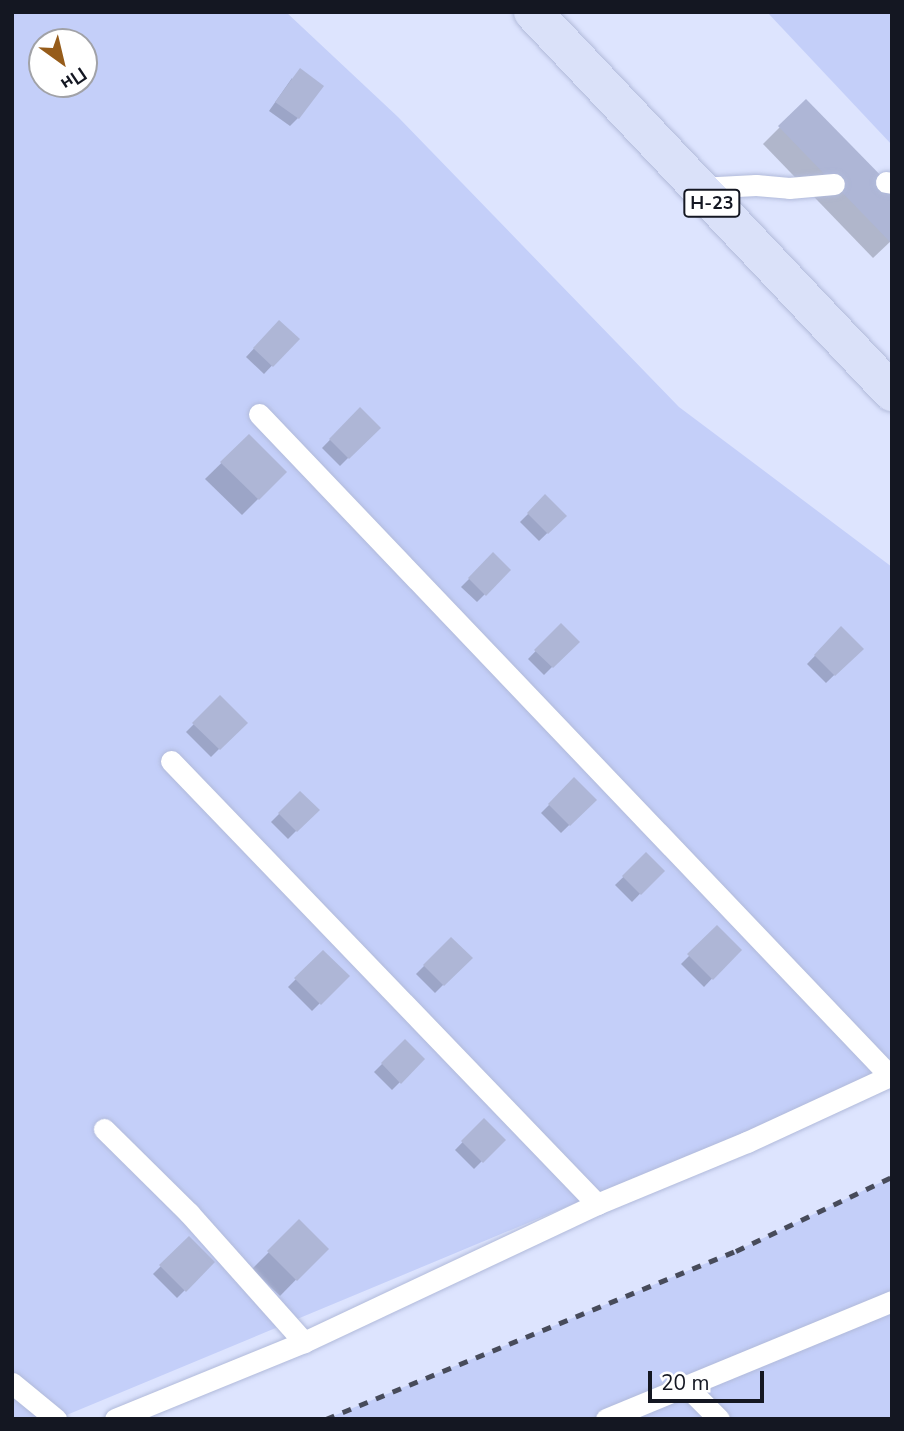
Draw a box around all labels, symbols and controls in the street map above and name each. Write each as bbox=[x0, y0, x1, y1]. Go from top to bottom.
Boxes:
north arrow bbox=[28, 28, 98, 98]
text: Пн bbox=[56, 61, 92, 97]
road number: Н-23 bbox=[682, 188, 742, 218]
scale bar bbox=[652, 1358, 768, 1402]
text: 20 m bbox=[661, 1369, 710, 1397]

